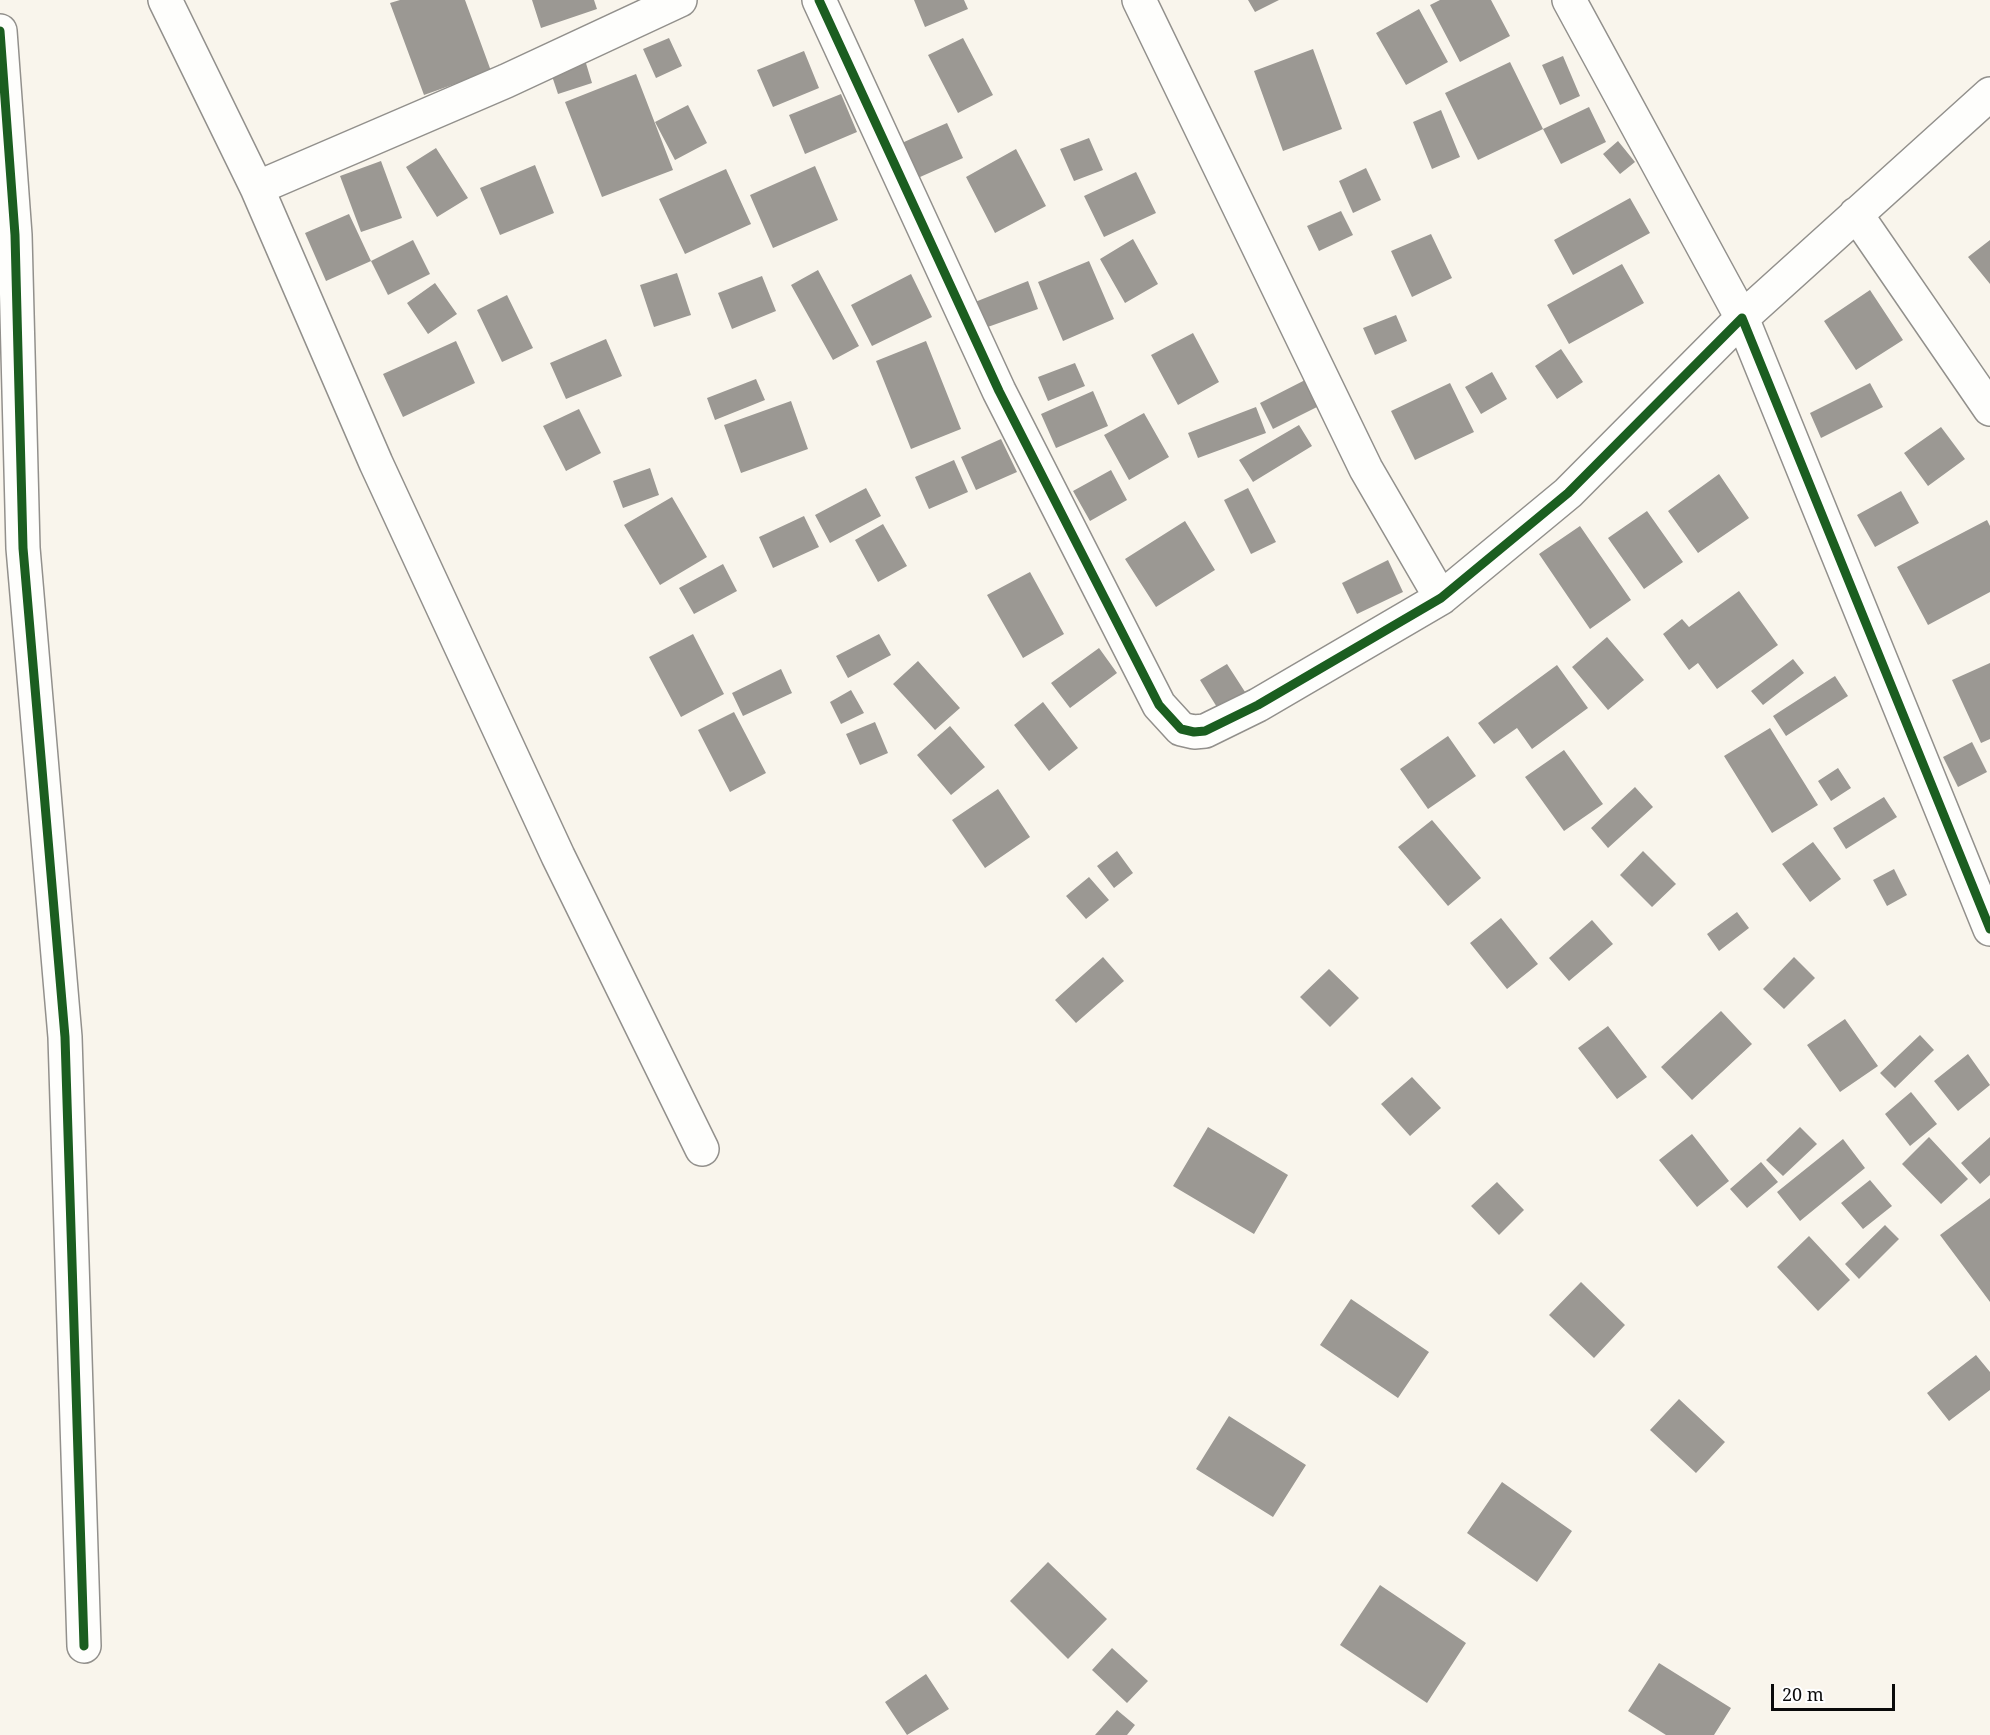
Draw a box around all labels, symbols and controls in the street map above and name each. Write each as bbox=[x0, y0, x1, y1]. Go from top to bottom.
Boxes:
scale bar bbox=[1774, 1672, 1898, 1710]
text: 20 m bbox=[1782, 1682, 1824, 1706]

